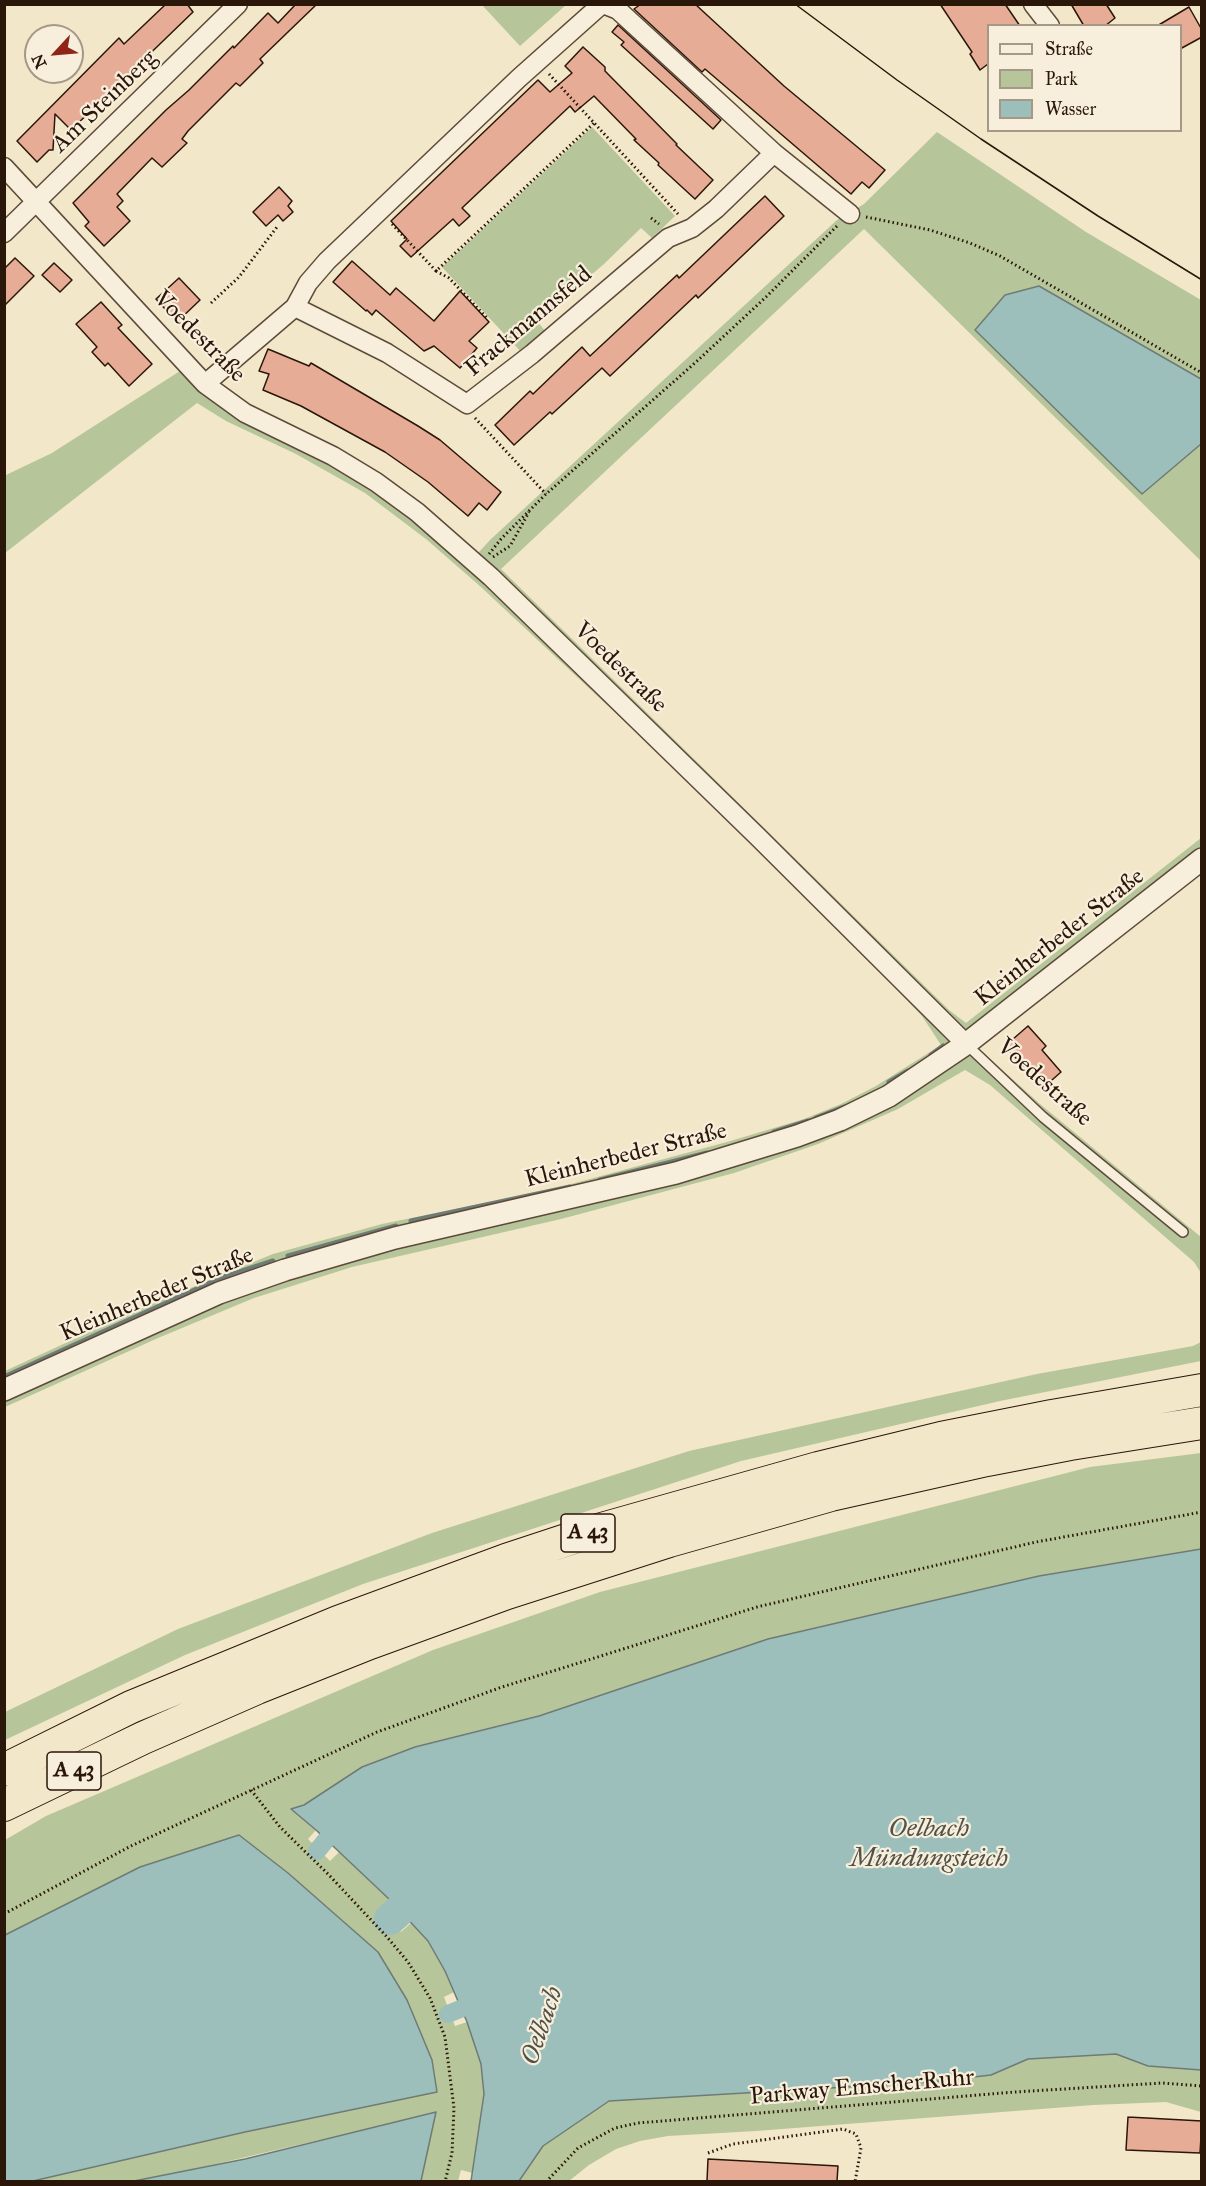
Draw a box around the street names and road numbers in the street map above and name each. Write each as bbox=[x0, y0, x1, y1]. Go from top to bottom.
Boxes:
street label: Am Steinberg bbox=[46, 45, 164, 159]
street label: Frackmannsfeld bbox=[460, 261, 598, 383]
street label: Voedestraße bbox=[147, 285, 251, 389]
street label: Voedestraße bbox=[567, 617, 673, 719]
street label: Kleinherbeder Straße bbox=[970, 863, 1150, 1013]
street label: Voedestraße bbox=[990, 1033, 1098, 1133]
street label: Kleinherbeder Straße bbox=[522, 1117, 730, 1195]
street label: Kleinherbeder Straße bbox=[56, 1241, 258, 1349]
road number: A 43 bbox=[561, 1514, 615, 1552]
road number: A 43 bbox=[47, 1752, 101, 1790]
street label: Parkway EmscherRuhr bbox=[749, 2064, 975, 2112]

